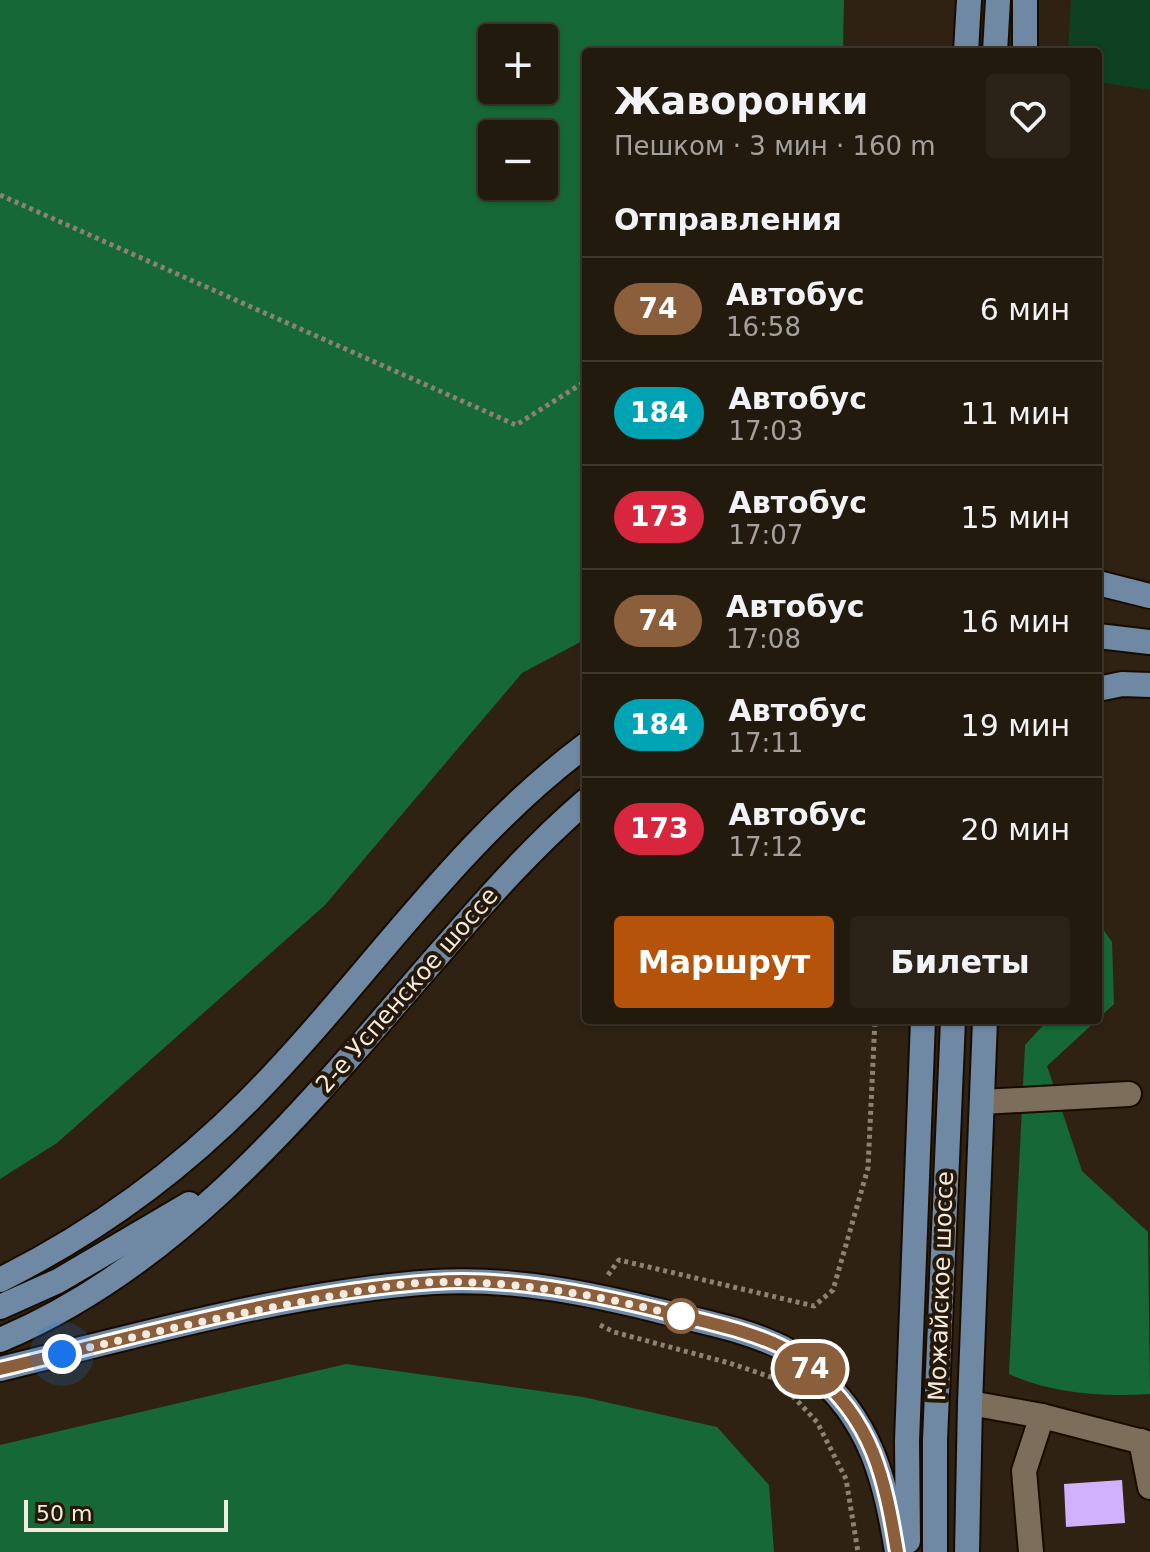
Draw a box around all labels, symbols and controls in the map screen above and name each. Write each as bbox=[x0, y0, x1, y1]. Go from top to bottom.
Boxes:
map controls bbox=[478, 24, 558, 200]
button: + bbox=[478, 24, 558, 104]
button: heart bbox=[986, 74, 1070, 158]
text: Жаворонки bbox=[614, 79, 868, 123]
button: − bbox=[478, 120, 558, 200]
text: Пешком · 3 мин · 160 m bbox=[614, 131, 936, 161]
text: Отправления bbox=[614, 202, 842, 237]
text: Автобус bbox=[726, 277, 865, 312]
text: 74 bbox=[639, 292, 677, 325]
text: 6 мин bbox=[980, 292, 1070, 327]
text: 16:58 bbox=[726, 312, 801, 342]
text: Автобус bbox=[728, 381, 867, 416]
text: 184 bbox=[630, 396, 688, 429]
text: 11 мин bbox=[961, 396, 1070, 431]
text: 17:03 bbox=[728, 416, 803, 446]
text: Автобус bbox=[728, 485, 867, 520]
text: 173 bbox=[630, 500, 688, 533]
text: 15 мин bbox=[961, 500, 1070, 535]
text: 17:07 bbox=[728, 520, 803, 550]
text: Автобус bbox=[726, 589, 865, 624]
text: 74 bbox=[639, 604, 677, 637]
text: 16 мин bbox=[961, 604, 1070, 639]
text: 17:08 bbox=[726, 624, 801, 654]
text: Автобус bbox=[728, 693, 867, 728]
text: 184 bbox=[630, 708, 688, 741]
text: 19 мин bbox=[961, 708, 1070, 743]
text: 17:11 bbox=[728, 728, 803, 758]
text: Автобус bbox=[728, 797, 867, 832]
text: 173 bbox=[630, 812, 688, 845]
text: 20 мин bbox=[961, 812, 1070, 847]
text: 17:12 bbox=[728, 832, 803, 862]
street label: 2-е Успенское шоссе bbox=[310, 882, 504, 1098]
button: Маршрут bbox=[614, 916, 834, 1008]
button: Билеты bbox=[850, 916, 1070, 1008]
street label: Можайское шоссе bbox=[923, 1171, 959, 1401]
unlabelled marker bbox=[664, 1299, 698, 1333]
your location bbox=[42, 1334, 82, 1374]
line badge: 74 bbox=[774, 1343, 846, 1395]
text: 74 bbox=[791, 1352, 829, 1385]
scale bar bbox=[24, 1496, 228, 1532]
text: 50 m bbox=[36, 1501, 92, 1526]

